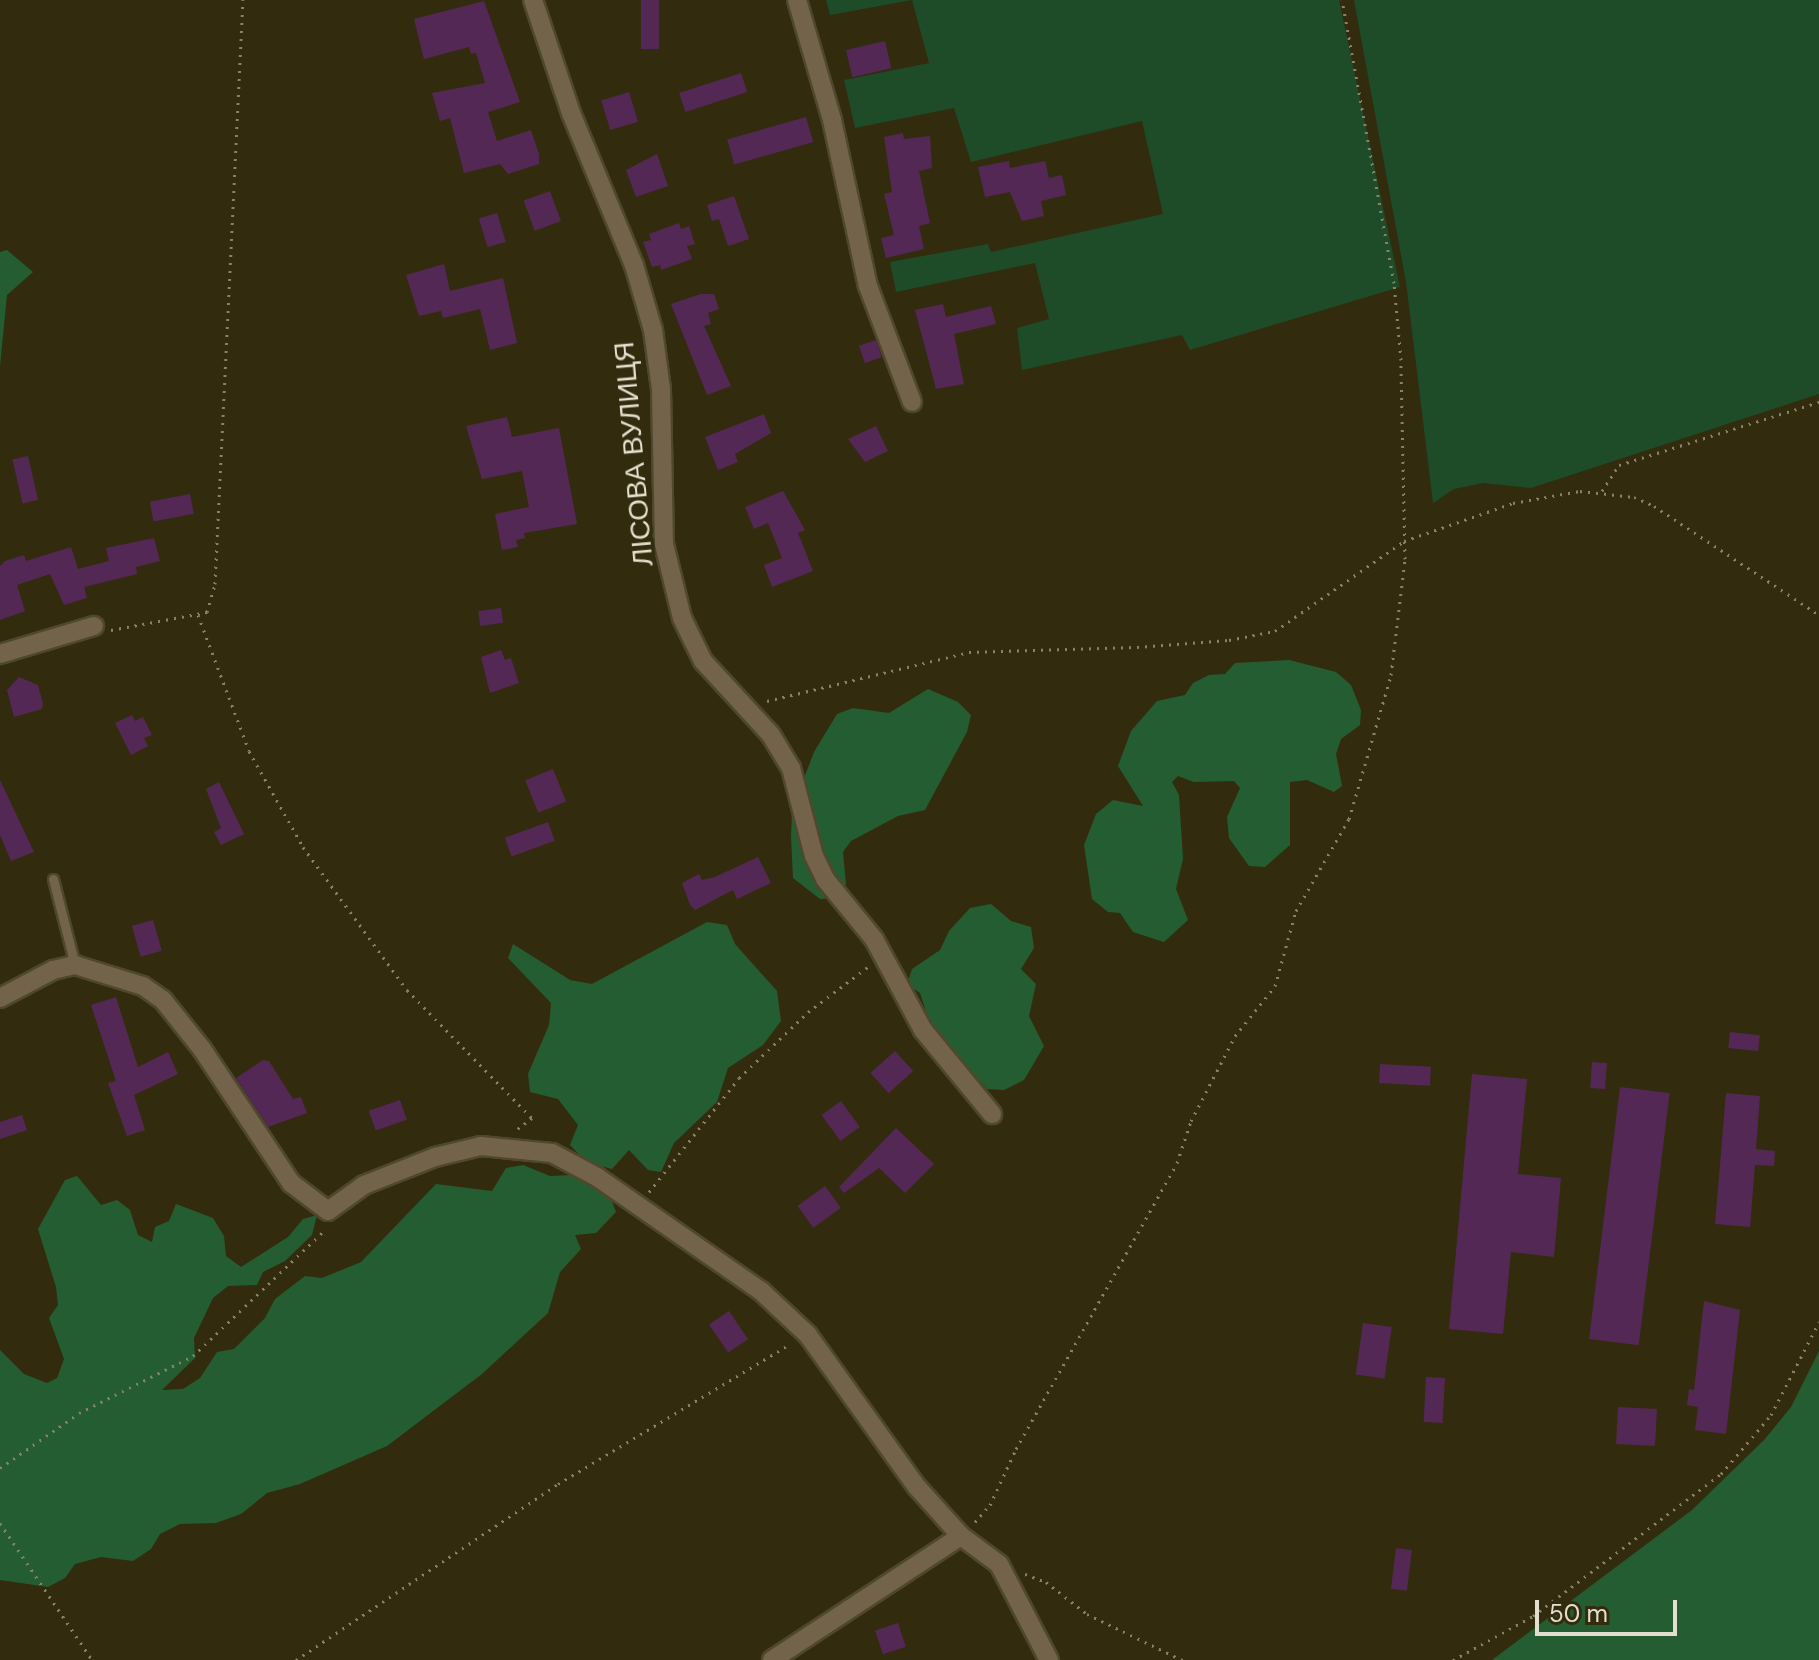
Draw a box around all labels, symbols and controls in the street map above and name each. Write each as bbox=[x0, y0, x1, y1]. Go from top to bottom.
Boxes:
street label: ЛІСОВА ВУЛИЦЯ bbox=[607, 340, 661, 568]
scale bar bbox=[1539, 1584, 1681, 1634]
text: 50 m bbox=[1549, 1598, 1608, 1629]

